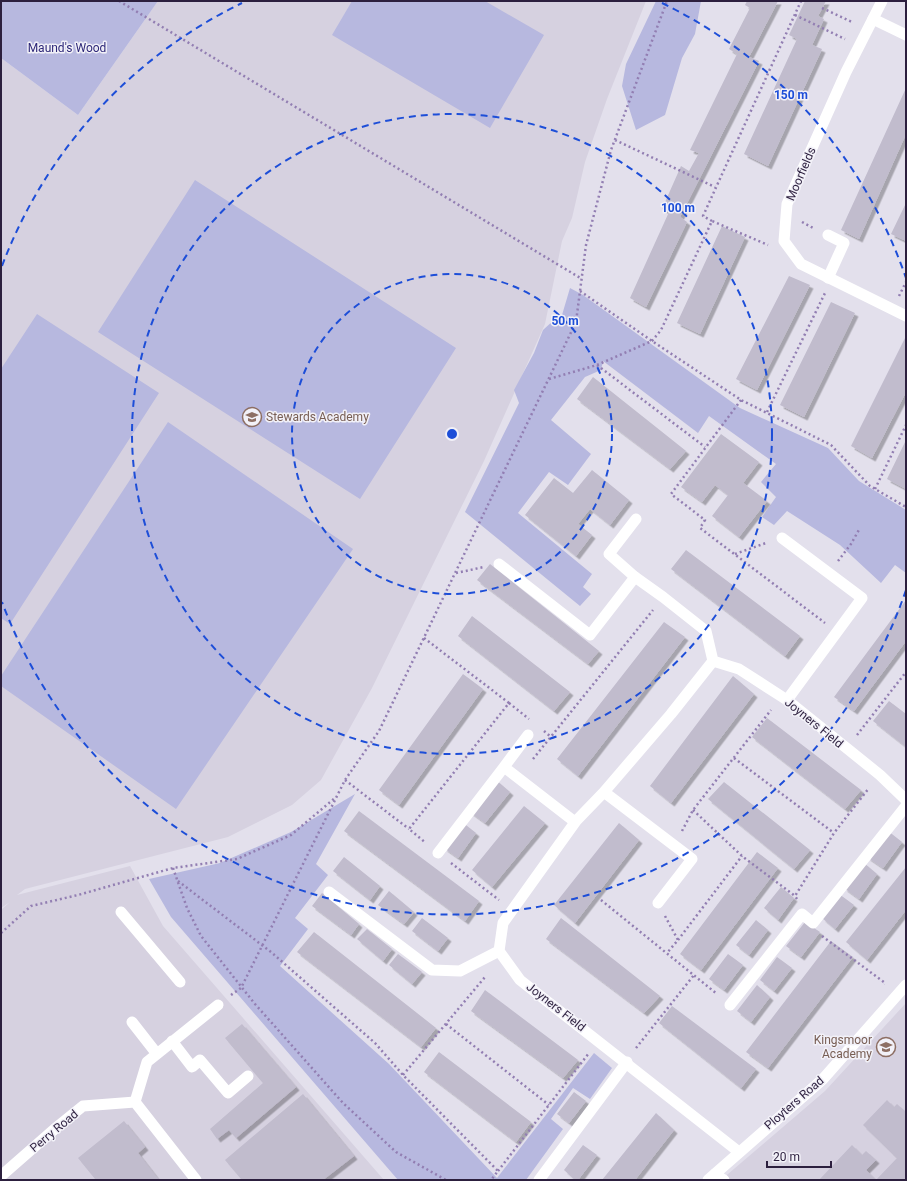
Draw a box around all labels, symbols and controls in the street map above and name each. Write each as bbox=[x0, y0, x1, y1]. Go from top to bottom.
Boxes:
park label: Maund's Wood bbox=[28, 41, 106, 55]
text: 150 m bbox=[774, 88, 808, 102]
street label: Moorfields bbox=[783, 145, 819, 203]
text: 100 m bbox=[661, 201, 695, 215]
text: 50 m bbox=[551, 314, 579, 328]
school or university icon: Stewards Academy bbox=[241, 406, 263, 428]
place label: Stewards Academy bbox=[266, 410, 369, 424]
centre of rings bbox=[445, 427, 459, 441]
street label: Joyners Field bbox=[782, 695, 846, 751]
street label: Joyners Field bbox=[524, 980, 588, 1034]
place label: Kingsmoor Academy bbox=[814, 1033, 872, 1061]
school or university icon: Kingsmoor Academy bbox=[875, 1036, 897, 1058]
street label: Ployters Road bbox=[761, 1073, 827, 1133]
street label: Perry Road bbox=[27, 1107, 81, 1155]
scale bar bbox=[767, 1143, 831, 1169]
text: 20 m bbox=[773, 1150, 800, 1164]

